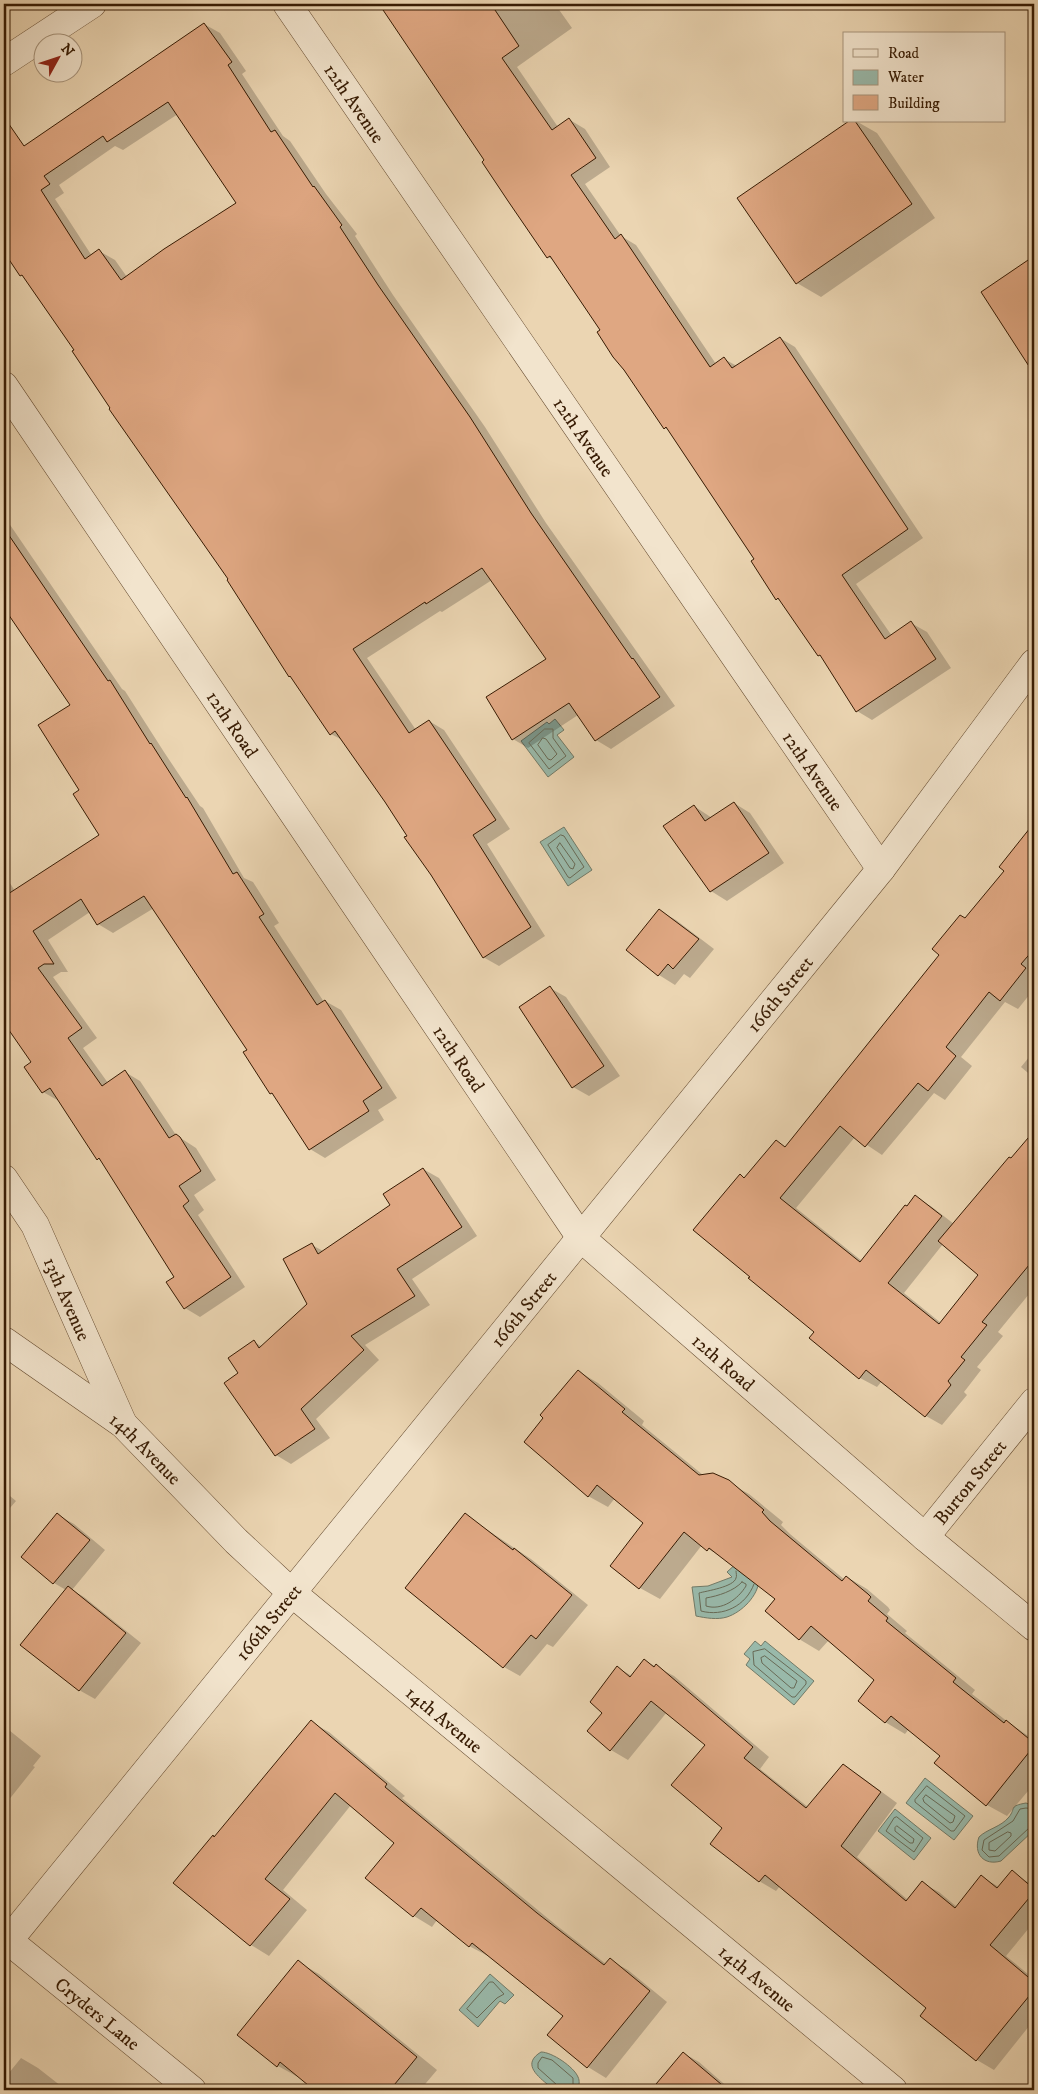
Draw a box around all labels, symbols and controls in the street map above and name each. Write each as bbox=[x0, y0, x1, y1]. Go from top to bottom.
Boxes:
north arrow bbox=[32, 32, 82, 82]
legend bbox=[843, 32, 1006, 122]
text: N bbox=[57, 40, 78, 61]
text: Road bbox=[888, 44, 920, 63]
street label: 12th Avenue bbox=[318, 60, 389, 148]
text: Water bbox=[887, 68, 924, 87]
text: Building bbox=[888, 94, 940, 113]
street label: 12th Avenue bbox=[548, 393, 618, 482]
street label: 12th Road bbox=[201, 687, 263, 763]
street label: 12th Avenue bbox=[777, 727, 848, 816]
street label: 166th Street bbox=[743, 952, 818, 1038]
street label: 12th Road bbox=[427, 1021, 489, 1097]
street label: 13th Avenue bbox=[38, 1254, 95, 1345]
street label: 166th Street bbox=[486, 1267, 562, 1352]
street label: 12th Road bbox=[687, 1330, 759, 1397]
street label: 14th Avenue bbox=[104, 1408, 185, 1490]
street label: Burton Street bbox=[930, 1436, 1012, 1530]
street label: 166th Street bbox=[231, 1580, 307, 1666]
street label: 14th Avenue bbox=[400, 1682, 487, 1759]
street label: 14th Avenue bbox=[713, 1941, 800, 2018]
street label: Cryders Lane bbox=[50, 1973, 144, 2056]

